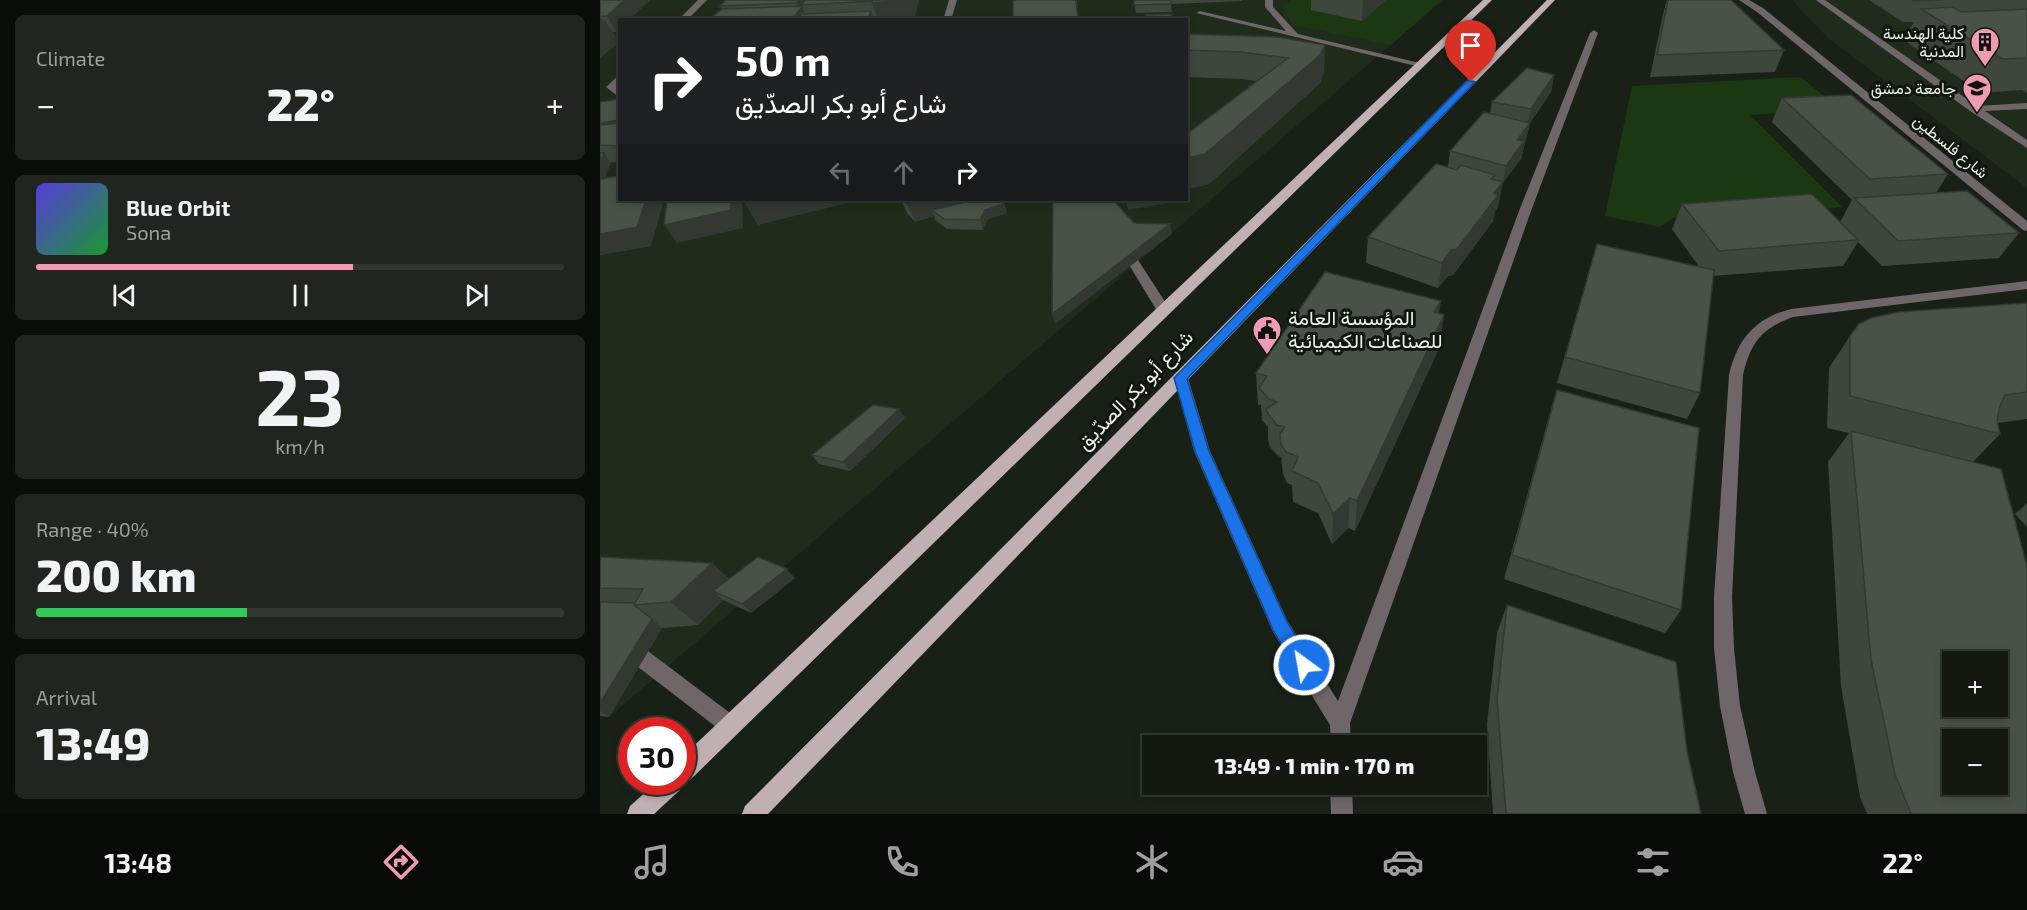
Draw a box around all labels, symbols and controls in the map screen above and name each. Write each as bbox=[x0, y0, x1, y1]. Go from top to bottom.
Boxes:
pin bbox=[1445, 20, 1496, 82]
place label: كلية الهندسة المدنية bbox=[1883, 23, 1964, 61]
building icon: كلية الهندسة المدنية bbox=[1969, 26, 2001, 68]
icon: arrive bbox=[1454, 29, 1487, 62]
text: 50 m bbox=[735, 34, 831, 84]
icon: right bbox=[636, 42, 714, 120]
text: Climate bbox=[36, 46, 105, 70]
school or university icon: جامعة دمشق bbox=[1961, 72, 1993, 114]
text: 22° bbox=[266, 76, 335, 130]
place label: جامعة دمشق bbox=[1871, 78, 1956, 99]
text: − bbox=[36, 84, 55, 124]
text: + bbox=[546, 84, 564, 124]
text: شارع أبو بكر الصدّيق bbox=[735, 86, 947, 118]
street label: شارع فلسطين bbox=[1908, 110, 1992, 184]
icon: left bbox=[824, 156, 857, 189]
icon: ahead bbox=[887, 156, 920, 189]
icon: right bbox=[950, 156, 983, 189]
text: Blue Orbit bbox=[126, 194, 230, 220]
text: Sona bbox=[126, 220, 171, 244]
icon: previous bbox=[108, 279, 141, 312]
icon: pause bbox=[284, 279, 317, 312]
icon: next bbox=[460, 279, 493, 312]
place label: المؤسسة العامة للصناعات الكيميائية bbox=[1288, 305, 1443, 353]
public building icon: المؤسسة العامة للصناعات الكيميائية bbox=[1251, 314, 1283, 356]
street label: شارع أبو بكر الصدّيق bbox=[1071, 325, 1200, 456]
text: 23 bbox=[255, 348, 345, 442]
text: km/h bbox=[275, 434, 325, 458]
text: Range · 40% bbox=[36, 517, 149, 541]
text: 200 km bbox=[36, 547, 196, 601]
position arrow bbox=[1272, 633, 1336, 697]
map controls bbox=[1942, 651, 2008, 795]
button: + bbox=[1942, 651, 2008, 717]
text: Arrival bbox=[36, 685, 97, 709]
text: 13:49 bbox=[36, 715, 150, 769]
speed limit sign: 30 bbox=[618, 717, 696, 795]
button: − bbox=[1942, 729, 2008, 795]
text: 13:49 · 1 min · 170 m bbox=[1215, 752, 1414, 778]
icon: directions bbox=[380, 841, 422, 883]
icon: music bbox=[631, 841, 673, 883]
icon: phone bbox=[881, 841, 923, 883]
icon: climate bbox=[1131, 841, 1173, 883]
icon: car bbox=[1382, 841, 1424, 883]
icon: filters bbox=[1632, 841, 1674, 883]
text: 13:48 bbox=[104, 846, 172, 878]
text: 22° bbox=[1882, 846, 1923, 878]

